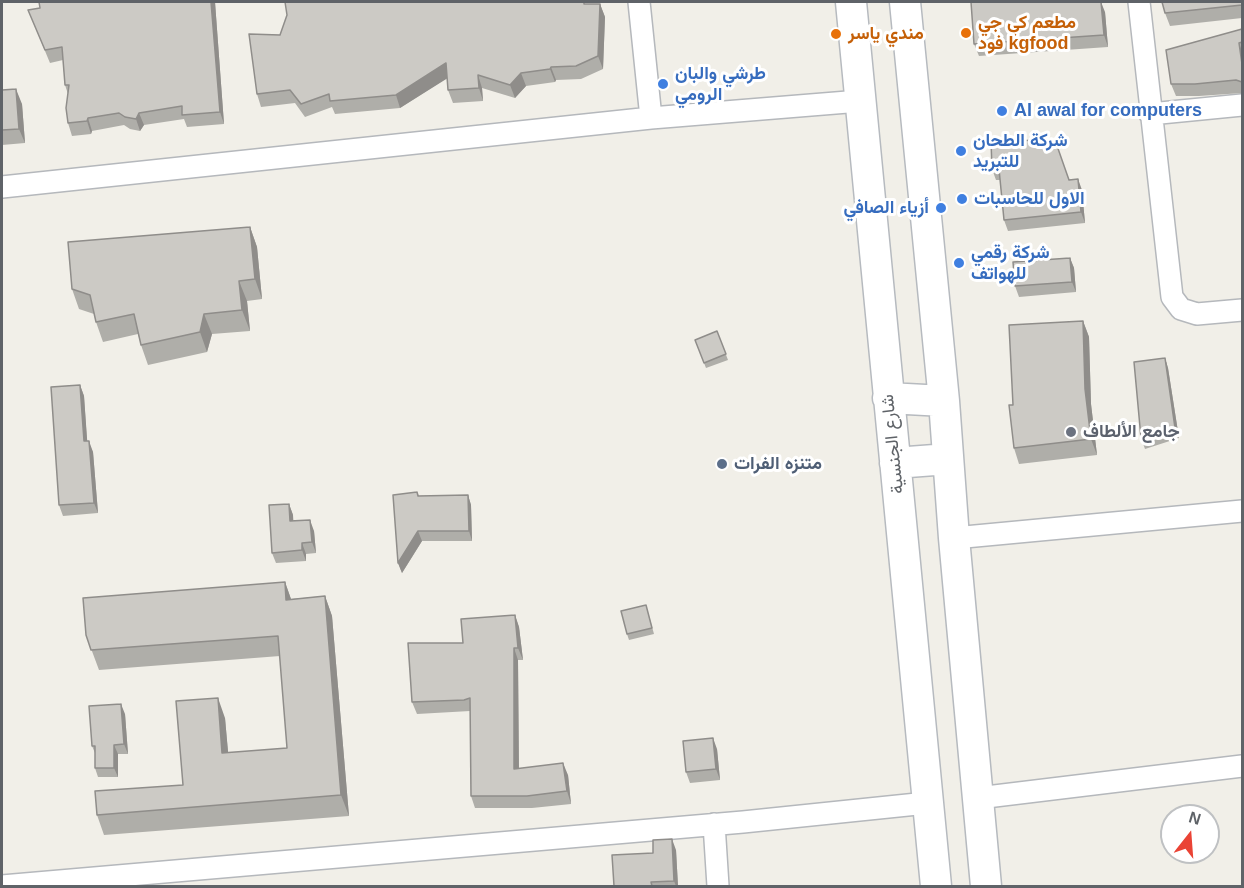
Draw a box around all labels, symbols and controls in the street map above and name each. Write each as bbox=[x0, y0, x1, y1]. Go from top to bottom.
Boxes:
place label: مطعم کي جي فود kgfood bbox=[978, 12, 1076, 54]
place label: مندي ياسر bbox=[848, 23, 924, 45]
marker: مطعم کي جي فود kgfood bbox=[959, 26, 973, 40]
marker: مندي ياسر bbox=[829, 27, 843, 41]
place label: طرشي والبان الرومي bbox=[675, 63, 766, 106]
marker: طرشي والبان الرومي bbox=[656, 77, 670, 91]
place label: Al awal for computers bbox=[1014, 100, 1202, 122]
marker: Al awal for computers bbox=[995, 104, 1009, 118]
place label: شركة الطحان للتبريد bbox=[973, 130, 1068, 172]
marker: شركة الطحان للتبريد bbox=[954, 144, 968, 158]
place label: الاول للحاسبات bbox=[974, 188, 1085, 210]
marker: الاول للحاسبات bbox=[955, 192, 969, 206]
place label: أزياء الصافي bbox=[844, 197, 929, 219]
marker: أزياء الصافي bbox=[934, 201, 948, 215]
place label: شركة رقمي للهواتف bbox=[971, 242, 1050, 284]
marker: شركة رقمي للهواتف bbox=[952, 256, 966, 270]
street label: شارع الجنسية bbox=[877, 393, 909, 495]
place label: جامع الألطاف bbox=[1083, 421, 1180, 443]
marker: جامع الألطاف bbox=[1064, 425, 1078, 439]
place label: متنزه الفرات bbox=[734, 453, 822, 475]
marker: متنزه الفرات bbox=[715, 457, 729, 471]
north arrow bbox=[1160, 804, 1220, 864]
text: N bbox=[1187, 808, 1203, 828]

